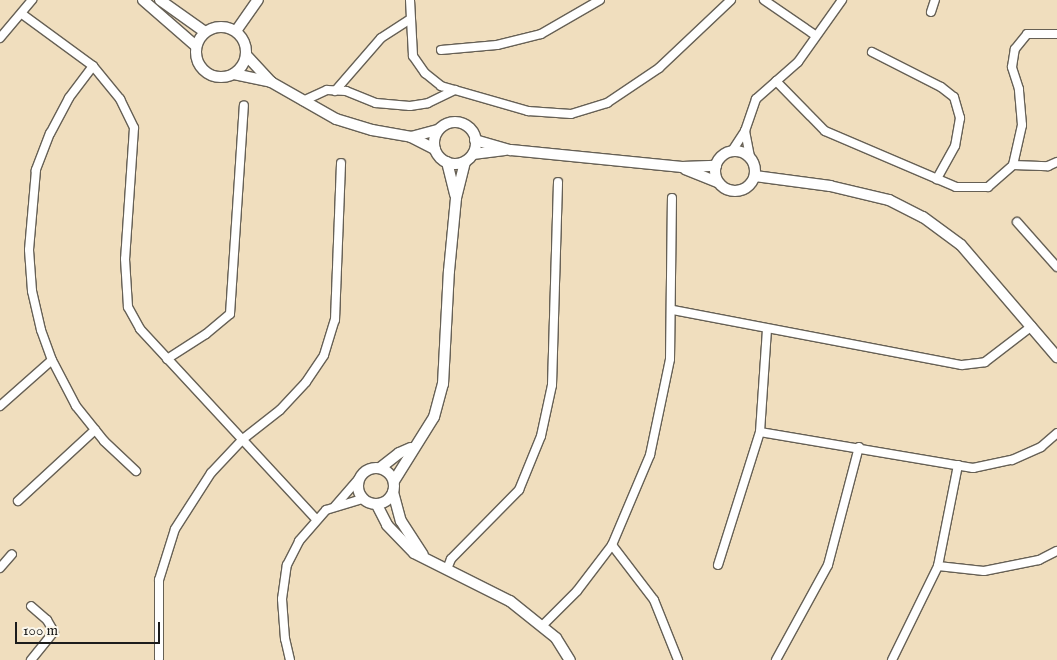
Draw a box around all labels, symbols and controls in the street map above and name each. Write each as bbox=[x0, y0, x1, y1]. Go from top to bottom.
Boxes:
scale bar bbox=[18, 612, 162, 644]
text: 100 m bbox=[23, 621, 58, 640]

